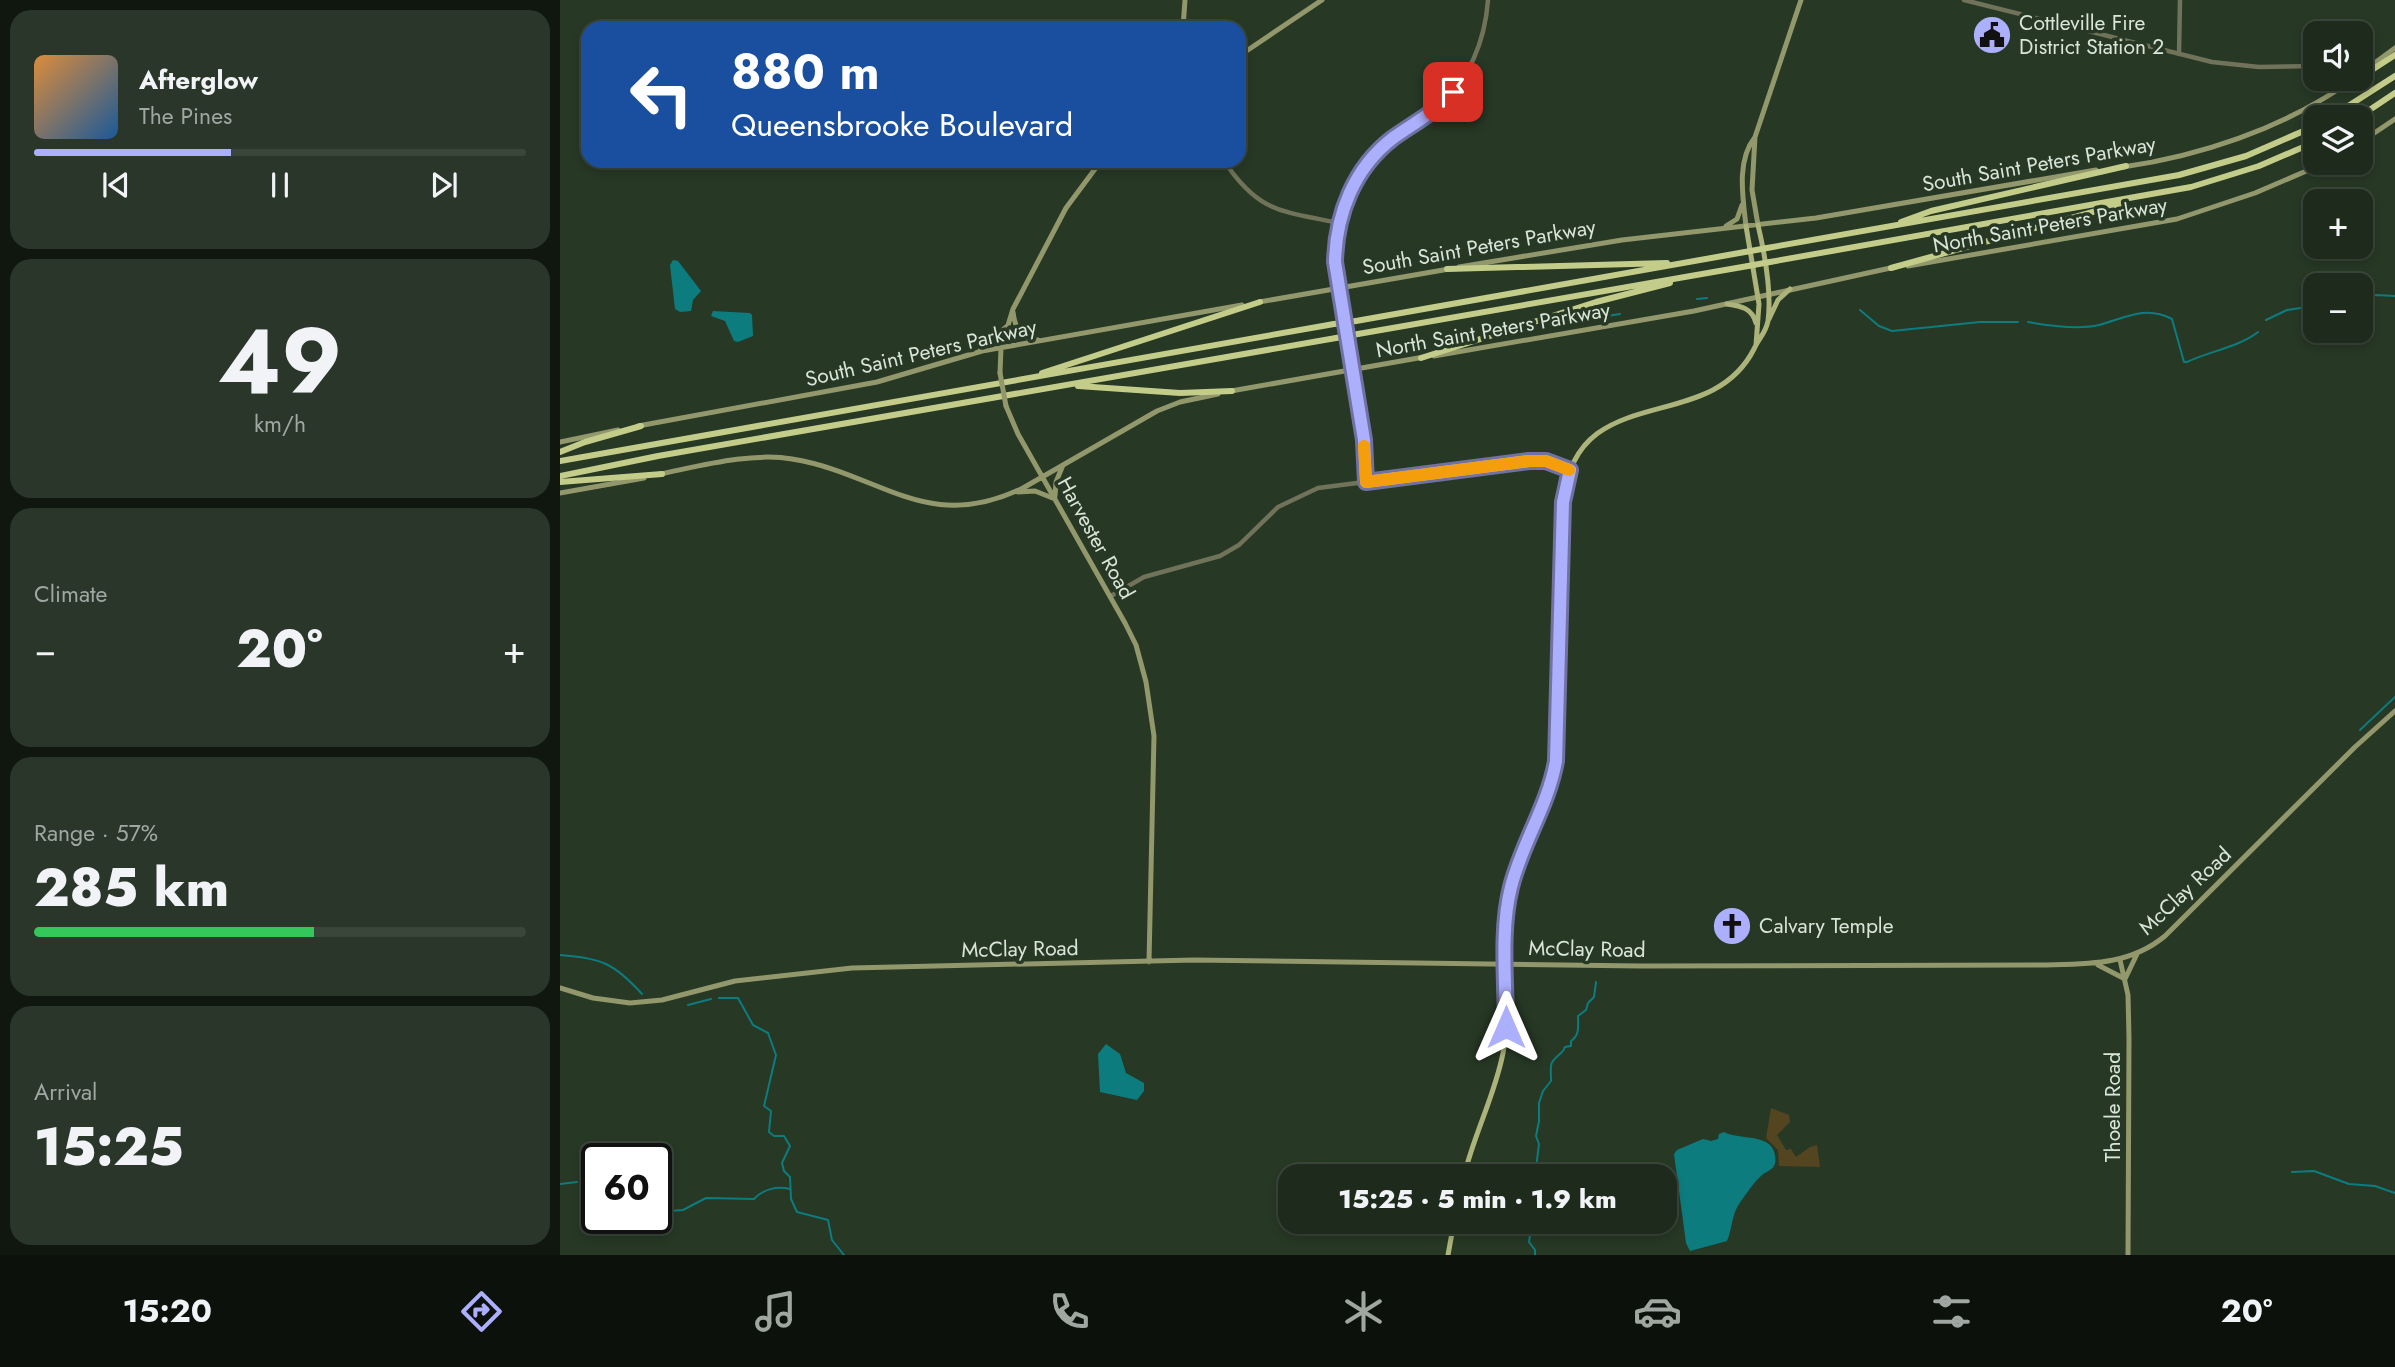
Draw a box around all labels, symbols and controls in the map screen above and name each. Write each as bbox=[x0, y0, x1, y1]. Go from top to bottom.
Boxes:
place label: Cottleville Fire District Station 2 bbox=[2019, 8, 2164, 62]
public building icon: Cottleville Fire District Station 2 bbox=[1971, 14, 2013, 56]
map controls bbox=[2303, 21, 2373, 343]
button: sound bbox=[2303, 21, 2373, 91]
text: 880 m bbox=[731, 37, 880, 107]
icon: left bbox=[616, 49, 707, 140]
text: Afterglow bbox=[139, 61, 258, 99]
pin bbox=[1423, 62, 1483, 122]
icon: arrive bbox=[1434, 73, 1472, 111]
text: The Pines bbox=[139, 99, 232, 133]
text: Queensbrooke Boulevard bbox=[731, 102, 1073, 148]
button: layers bbox=[2303, 105, 2373, 175]
street label: South Saint Peters Parkway bbox=[1920, 129, 2159, 199]
icon: previous bbox=[97, 166, 135, 204]
icon: pause bbox=[261, 166, 299, 204]
icon: next bbox=[425, 166, 463, 204]
street label: North Saint Peters Parkway bbox=[1930, 189, 2170, 260]
button: + bbox=[2303, 189, 2373, 259]
street label: South Saint Peters Parkway bbox=[1360, 212, 1599, 282]
button: − bbox=[2303, 273, 2373, 343]
street label: North Saint Peters Parkway bbox=[1373, 294, 1613, 365]
text: 49 bbox=[218, 296, 342, 427]
street label: South Saint Peters Parkway bbox=[802, 312, 1040, 394]
text: km/h bbox=[254, 407, 306, 441]
street label: Harvester Road bbox=[1050, 471, 1142, 605]
text: Climate bbox=[34, 577, 107, 611]
text: 20° bbox=[236, 611, 323, 687]
text: − bbox=[34, 622, 56, 677]
text: + bbox=[503, 622, 526, 677]
text: Range · 57% bbox=[34, 816, 158, 850]
street label: McClay Road bbox=[2132, 840, 2238, 942]
text: 285 km bbox=[34, 850, 229, 926]
church icon: Calvary Temple bbox=[1711, 905, 1753, 947]
place label: Calvary Temple bbox=[1759, 911, 1894, 941]
street label: McClay Road bbox=[961, 933, 1079, 965]
street label: McClay Road bbox=[1528, 933, 1646, 965]
position arrow bbox=[1469, 990, 1543, 1064]
street label: Thoele Road bbox=[2098, 1052, 2128, 1162]
text: Arrival bbox=[34, 1075, 97, 1109]
text: 15:25 bbox=[34, 1109, 184, 1185]
speed limit sign: 60 bbox=[581, 1143, 672, 1234]
text: 15:25 · 5 min · 1.9 km bbox=[1338, 1180, 1617, 1218]
icon: directions bbox=[457, 1287, 506, 1336]
icon: music bbox=[751, 1287, 800, 1336]
icon: phone bbox=[1045, 1287, 1094, 1336]
icon: climate bbox=[1339, 1287, 1388, 1336]
icon: car bbox=[1633, 1287, 1682, 1336]
icon: filters bbox=[1927, 1287, 1976, 1336]
text: 15:20 bbox=[122, 1288, 212, 1334]
text: 20° bbox=[2221, 1288, 2272, 1334]

